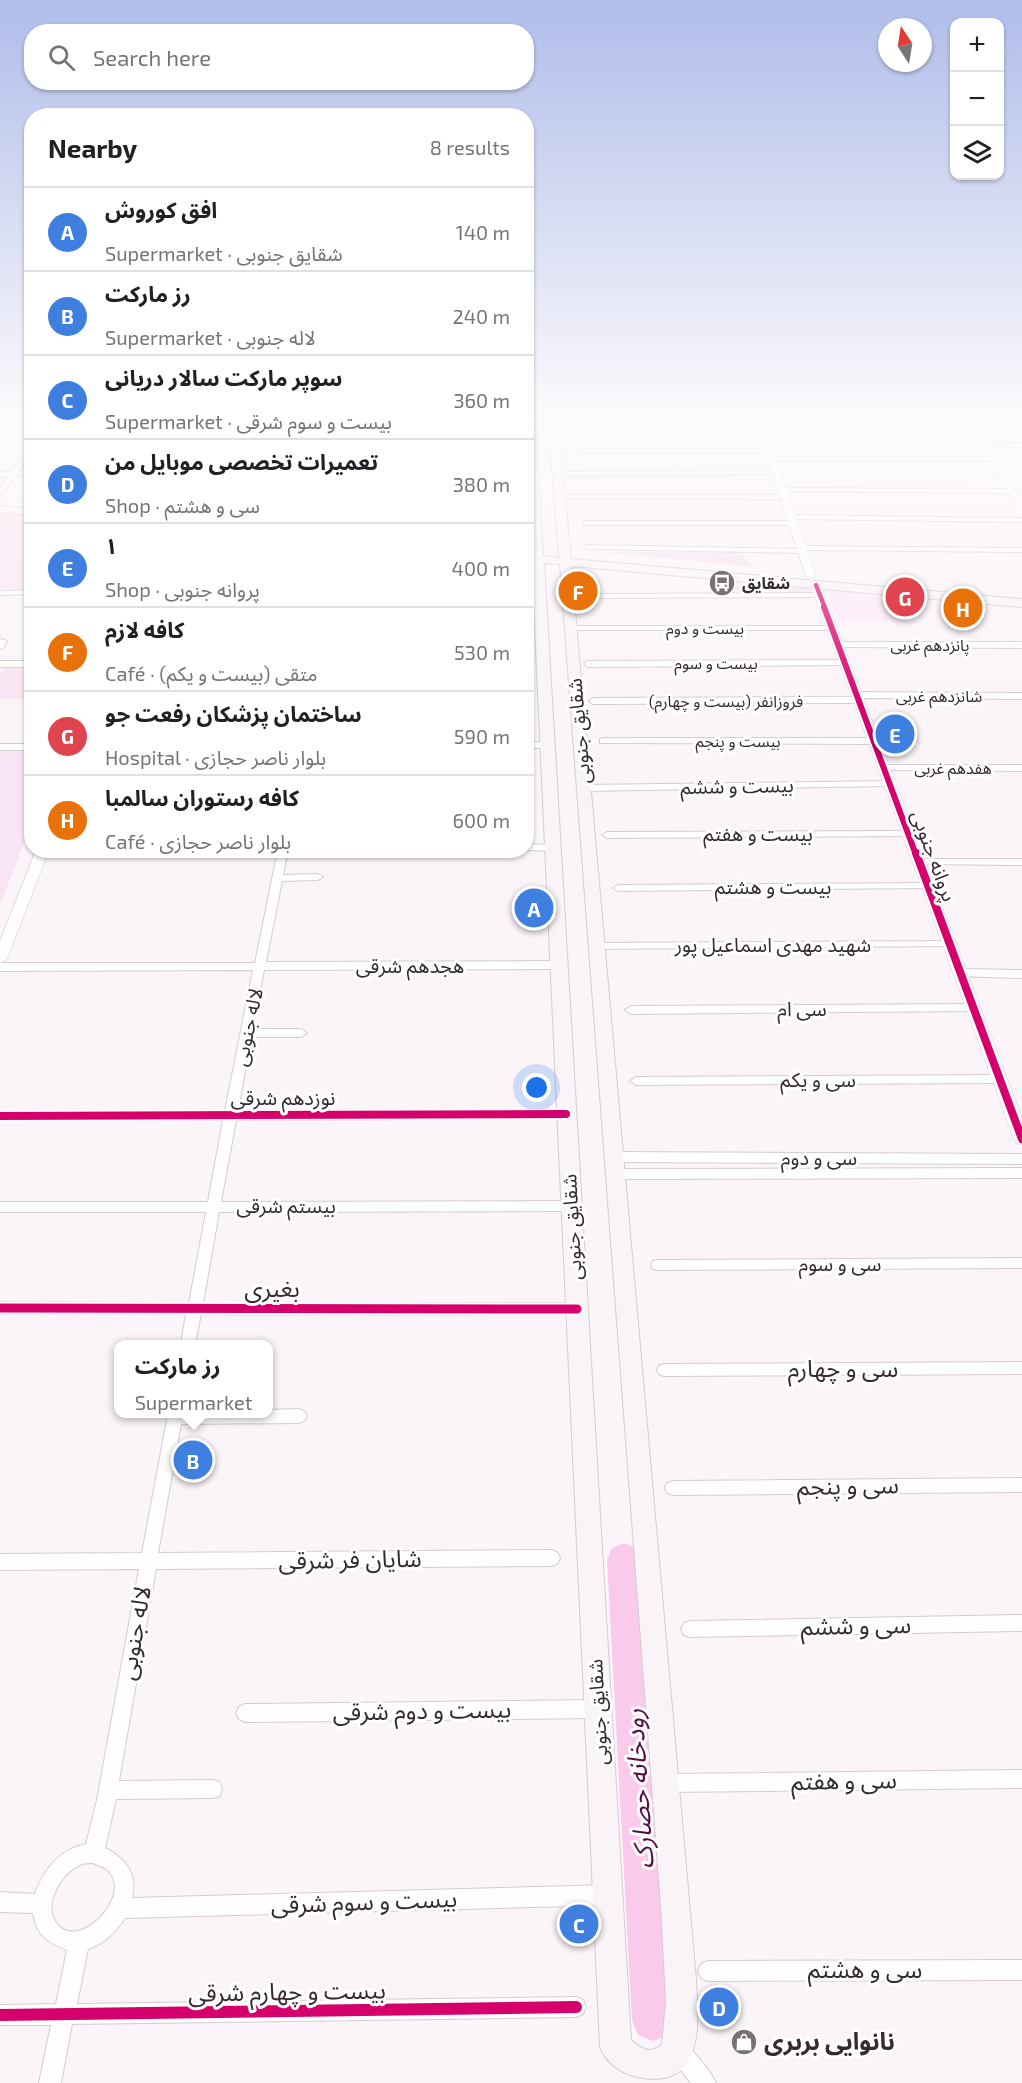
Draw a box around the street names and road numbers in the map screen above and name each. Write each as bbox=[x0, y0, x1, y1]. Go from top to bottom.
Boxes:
street label: بیست و دوم bbox=[666, 618, 744, 641]
street label: پانزدهم غربی bbox=[891, 635, 969, 658]
street label: بیست و سوم bbox=[674, 653, 758, 676]
street label: شقایق جنوبی bbox=[561, 677, 597, 785]
street label: شانزدهم غربی bbox=[896, 686, 982, 709]
street label: فروزانفر (بیست و چهارم) bbox=[649, 691, 803, 714]
street label: بیست و پنجم bbox=[695, 731, 781, 754]
street label: هفدهم غربی bbox=[914, 758, 992, 781]
street label: بیست و ششم bbox=[680, 772, 794, 802]
street label: پروانه جنوبی bbox=[905, 807, 963, 905]
street label: بیست و هفتم bbox=[703, 821, 813, 849]
street label: بیست و هشتم bbox=[715, 874, 831, 902]
street label: شهید مهدی اسماعیل پور bbox=[674, 932, 871, 958]
street label: هجدهم شرقی bbox=[356, 953, 464, 981]
street label: لاله جنوبی bbox=[227, 986, 268, 1068]
street label: سی ام bbox=[777, 996, 827, 1024]
street label: سی و یکم bbox=[780, 1067, 856, 1095]
street label: نوزدهم شرقی bbox=[231, 1085, 335, 1113]
street label: سی و دوم bbox=[781, 1145, 857, 1173]
street label: شقایق جنوبی bbox=[556, 1173, 588, 1281]
street label: بیستم شرقی bbox=[236, 1193, 336, 1221]
street label: سی و سوم bbox=[798, 1251, 882, 1279]
street label: بغیری bbox=[244, 1273, 300, 1303]
street label: سی و چهارم bbox=[788, 1353, 898, 1387]
street label: سی و پنجم bbox=[797, 1469, 899, 1504]
street label: شایان فر شرقی bbox=[278, 1543, 422, 1575]
street label: لاله جنوبی bbox=[111, 1583, 157, 1682]
street label: سی و ششم bbox=[800, 1609, 912, 1644]
street label: شقایق جنوبی bbox=[582, 1658, 614, 1766]
street label: بیست و دوم شرقی bbox=[332, 1693, 512, 1731]
street label: سی و هفتم bbox=[791, 1764, 897, 1799]
street label: بیست و سوم شرقی bbox=[270, 1883, 458, 1923]
street label: سی و هشتم bbox=[808, 1954, 922, 1987]
street label: بیست و چهارم شرقی bbox=[188, 1974, 386, 2012]

